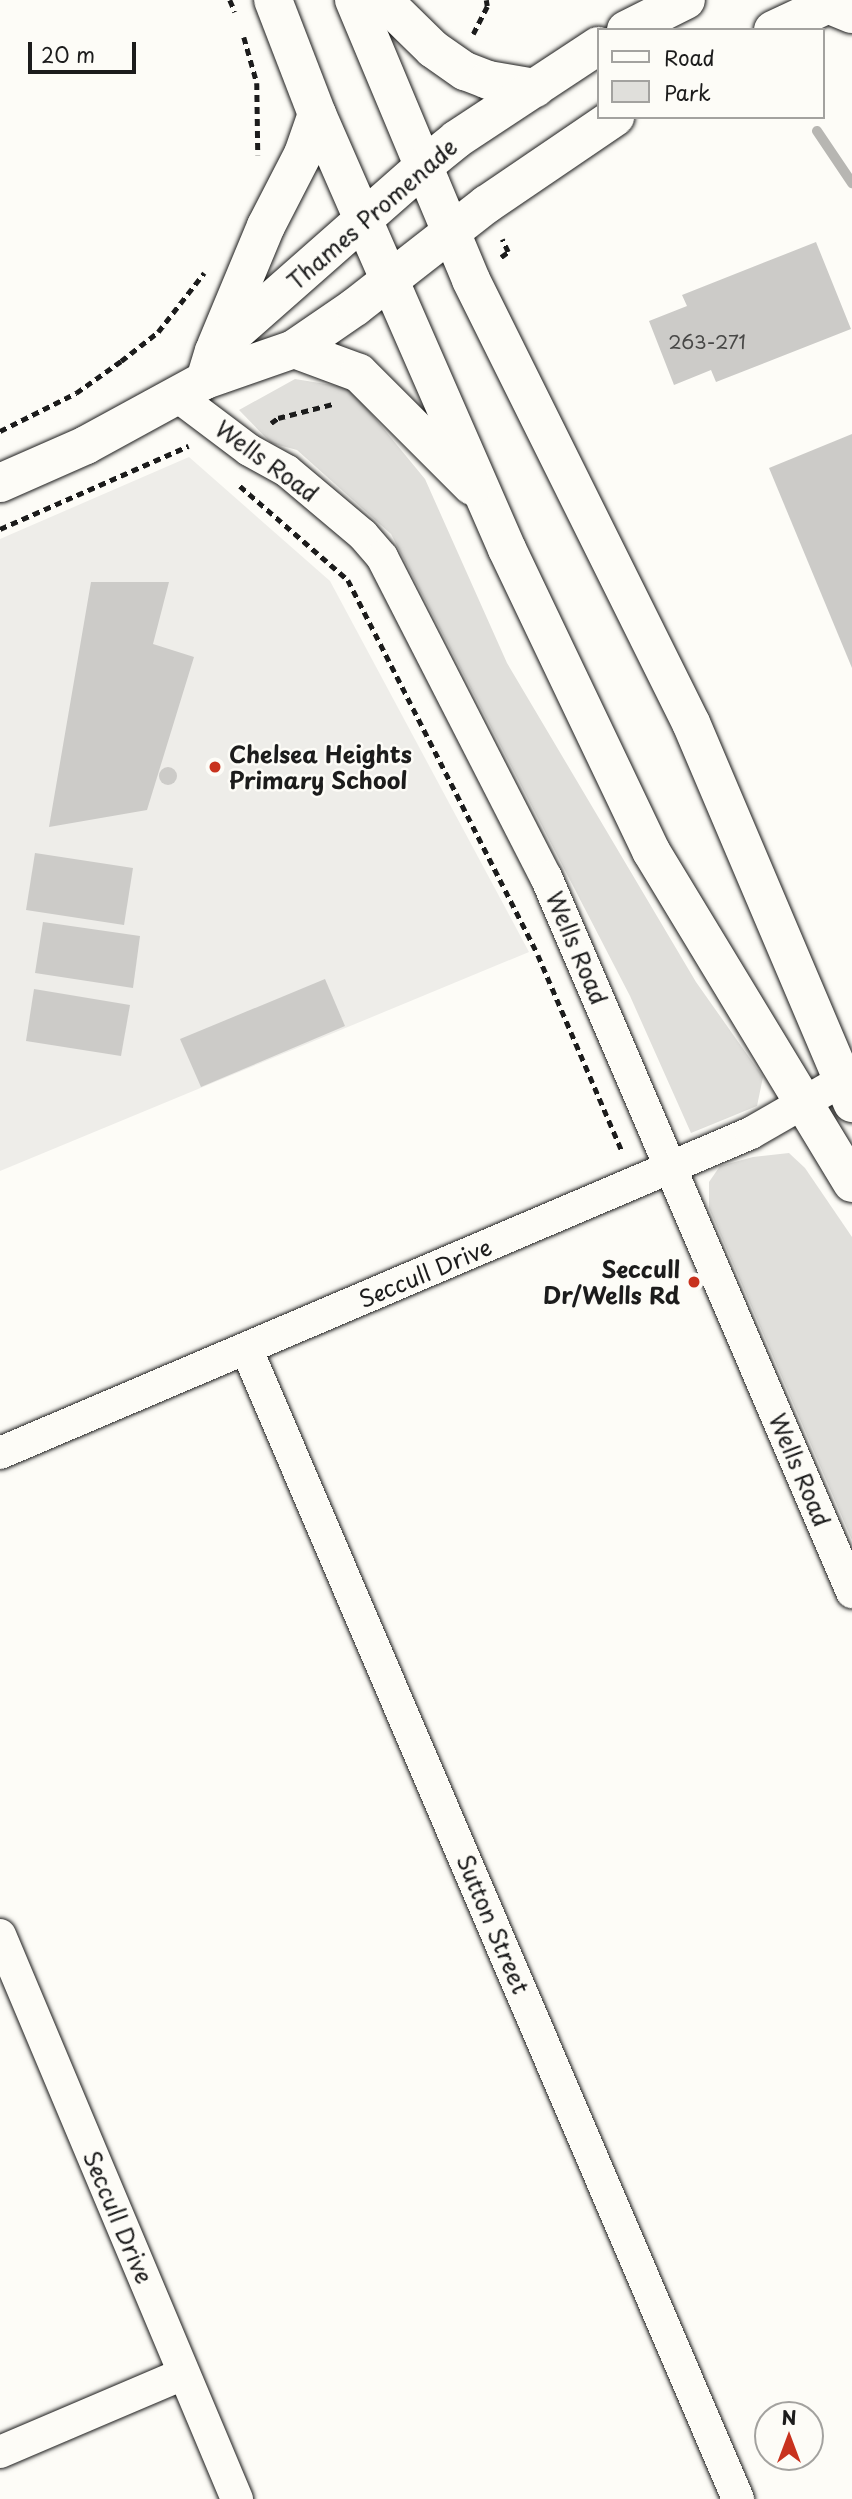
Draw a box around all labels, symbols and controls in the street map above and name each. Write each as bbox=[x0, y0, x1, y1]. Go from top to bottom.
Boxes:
scale bar bbox=[32, 28, 140, 72]
legend bbox=[596, 28, 824, 119]
text: 20 m bbox=[41, 38, 95, 70]
text: Road bbox=[664, 41, 715, 73]
text: Park bbox=[664, 76, 711, 108]
street label: Thames Promenade bbox=[281, 132, 463, 296]
house number: 263-271 bbox=[668, 331, 746, 353]
street label: Wells Road bbox=[210, 414, 324, 508]
place label: Chelsea Heights Primary School bbox=[229, 740, 412, 794]
marker: Chelsea Heights Primary School bbox=[207, 759, 223, 775]
street label: Wells Road bbox=[541, 887, 613, 1009]
street label: Seccull Drive bbox=[354, 1233, 496, 1313]
place label: Seccull Dr/Wells Rd bbox=[543, 1255, 680, 1309]
marker: Seccull Dr/Wells Rd bbox=[686, 1274, 702, 1290]
street label: Wells Road bbox=[764, 1409, 836, 1531]
street label: Sutton Street bbox=[451, 1850, 535, 1998]
street label: Seccull Drive bbox=[78, 2146, 158, 2288]
north arrow bbox=[754, 2401, 824, 2471]
text: N bbox=[781, 2403, 797, 2431]

